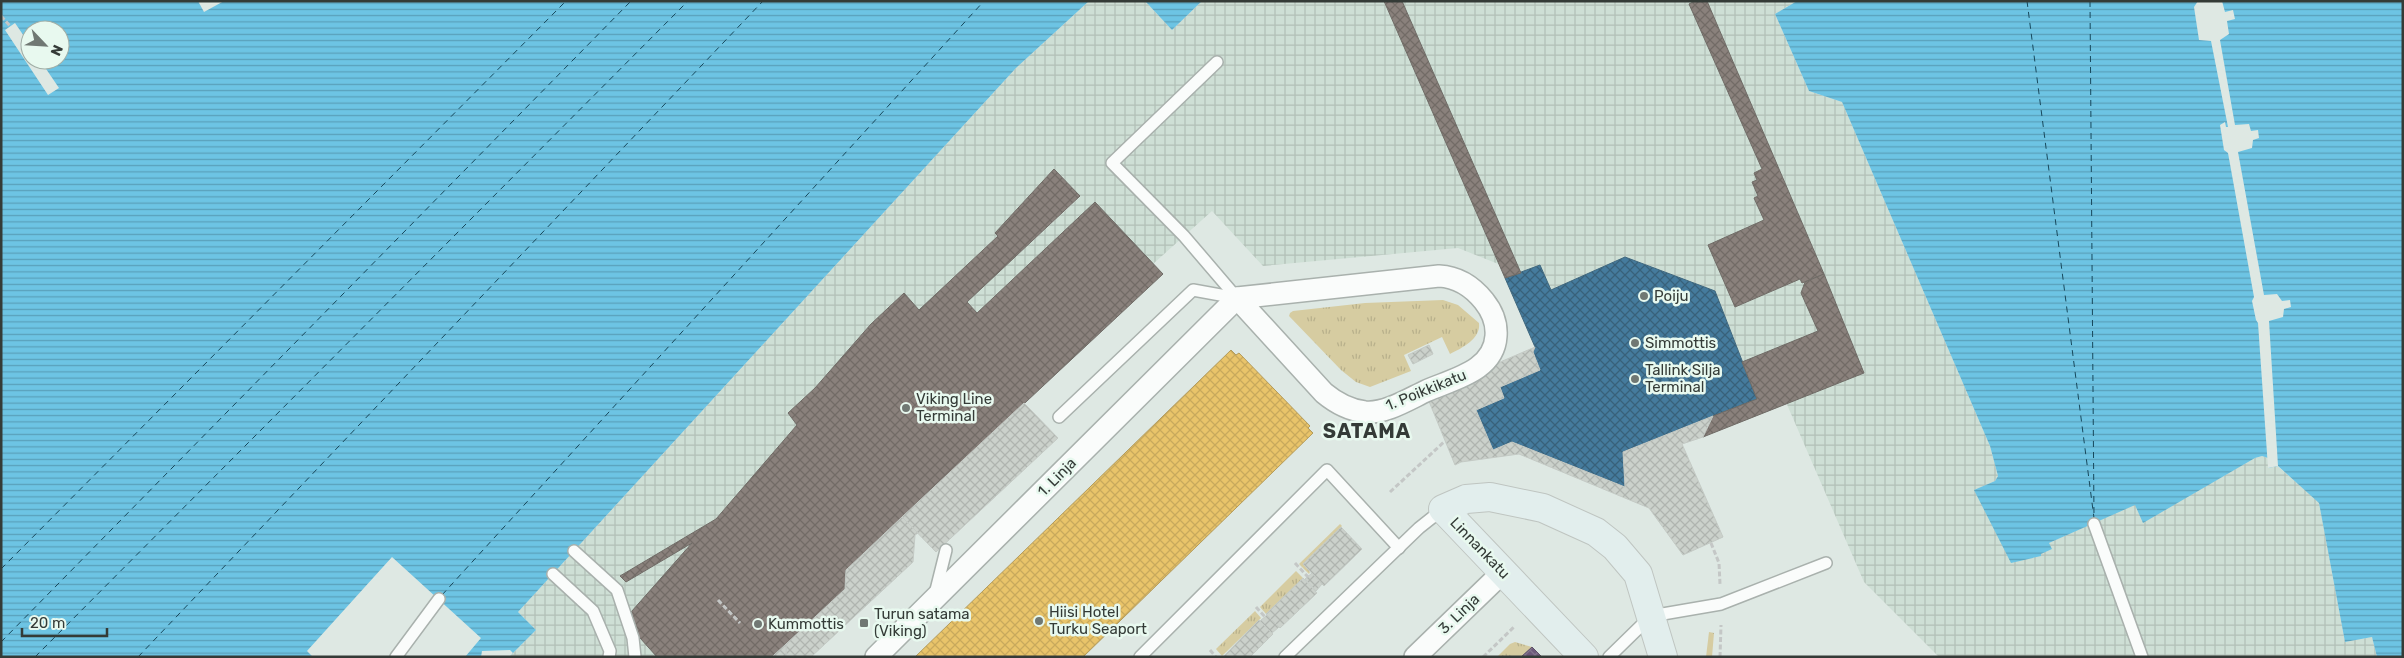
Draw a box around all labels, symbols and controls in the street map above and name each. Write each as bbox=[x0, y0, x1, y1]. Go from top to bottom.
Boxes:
north arrow bbox=[20, 20, 70, 70]
text: N bbox=[46, 42, 66, 58]
place label: Poiju bbox=[1654, 287, 1689, 305]
marker: Poiju bbox=[1638, 290, 1650, 302]
place label: Simmottis bbox=[1645, 334, 1717, 352]
marker: Simmottis bbox=[1629, 337, 1641, 349]
place label: Tallink Silja Terminal bbox=[1645, 361, 1721, 396]
street label: 1. Poikkikatu bbox=[1383, 366, 1469, 414]
marker: Tallink Silja Terminal bbox=[1629, 373, 1641, 385]
place label: Viking Line Terminal bbox=[916, 390, 992, 425]
marker: Viking Line Terminal bbox=[900, 402, 912, 414]
district label: SATAMA bbox=[1323, 419, 1411, 443]
street label: 1. Linja bbox=[1034, 454, 1080, 500]
street label: Linnankatu bbox=[1446, 514, 1514, 582]
street label: 3. Linja bbox=[1435, 590, 1483, 638]
place label: Hiisi Hotel Turku Seaport bbox=[1049, 603, 1147, 638]
place label: Turun satama (Viking) bbox=[874, 605, 970, 640]
scale bar bbox=[22, 606, 108, 638]
text: 20 m bbox=[30, 614, 65, 632]
place label: Kummottis bbox=[768, 615, 844, 633]
marker: Hiisi Hotel Turku Seaport bbox=[1033, 615, 1045, 627]
marker: Turun satama (Viking) bbox=[858, 617, 870, 629]
marker: Kummottis bbox=[752, 618, 764, 630]

